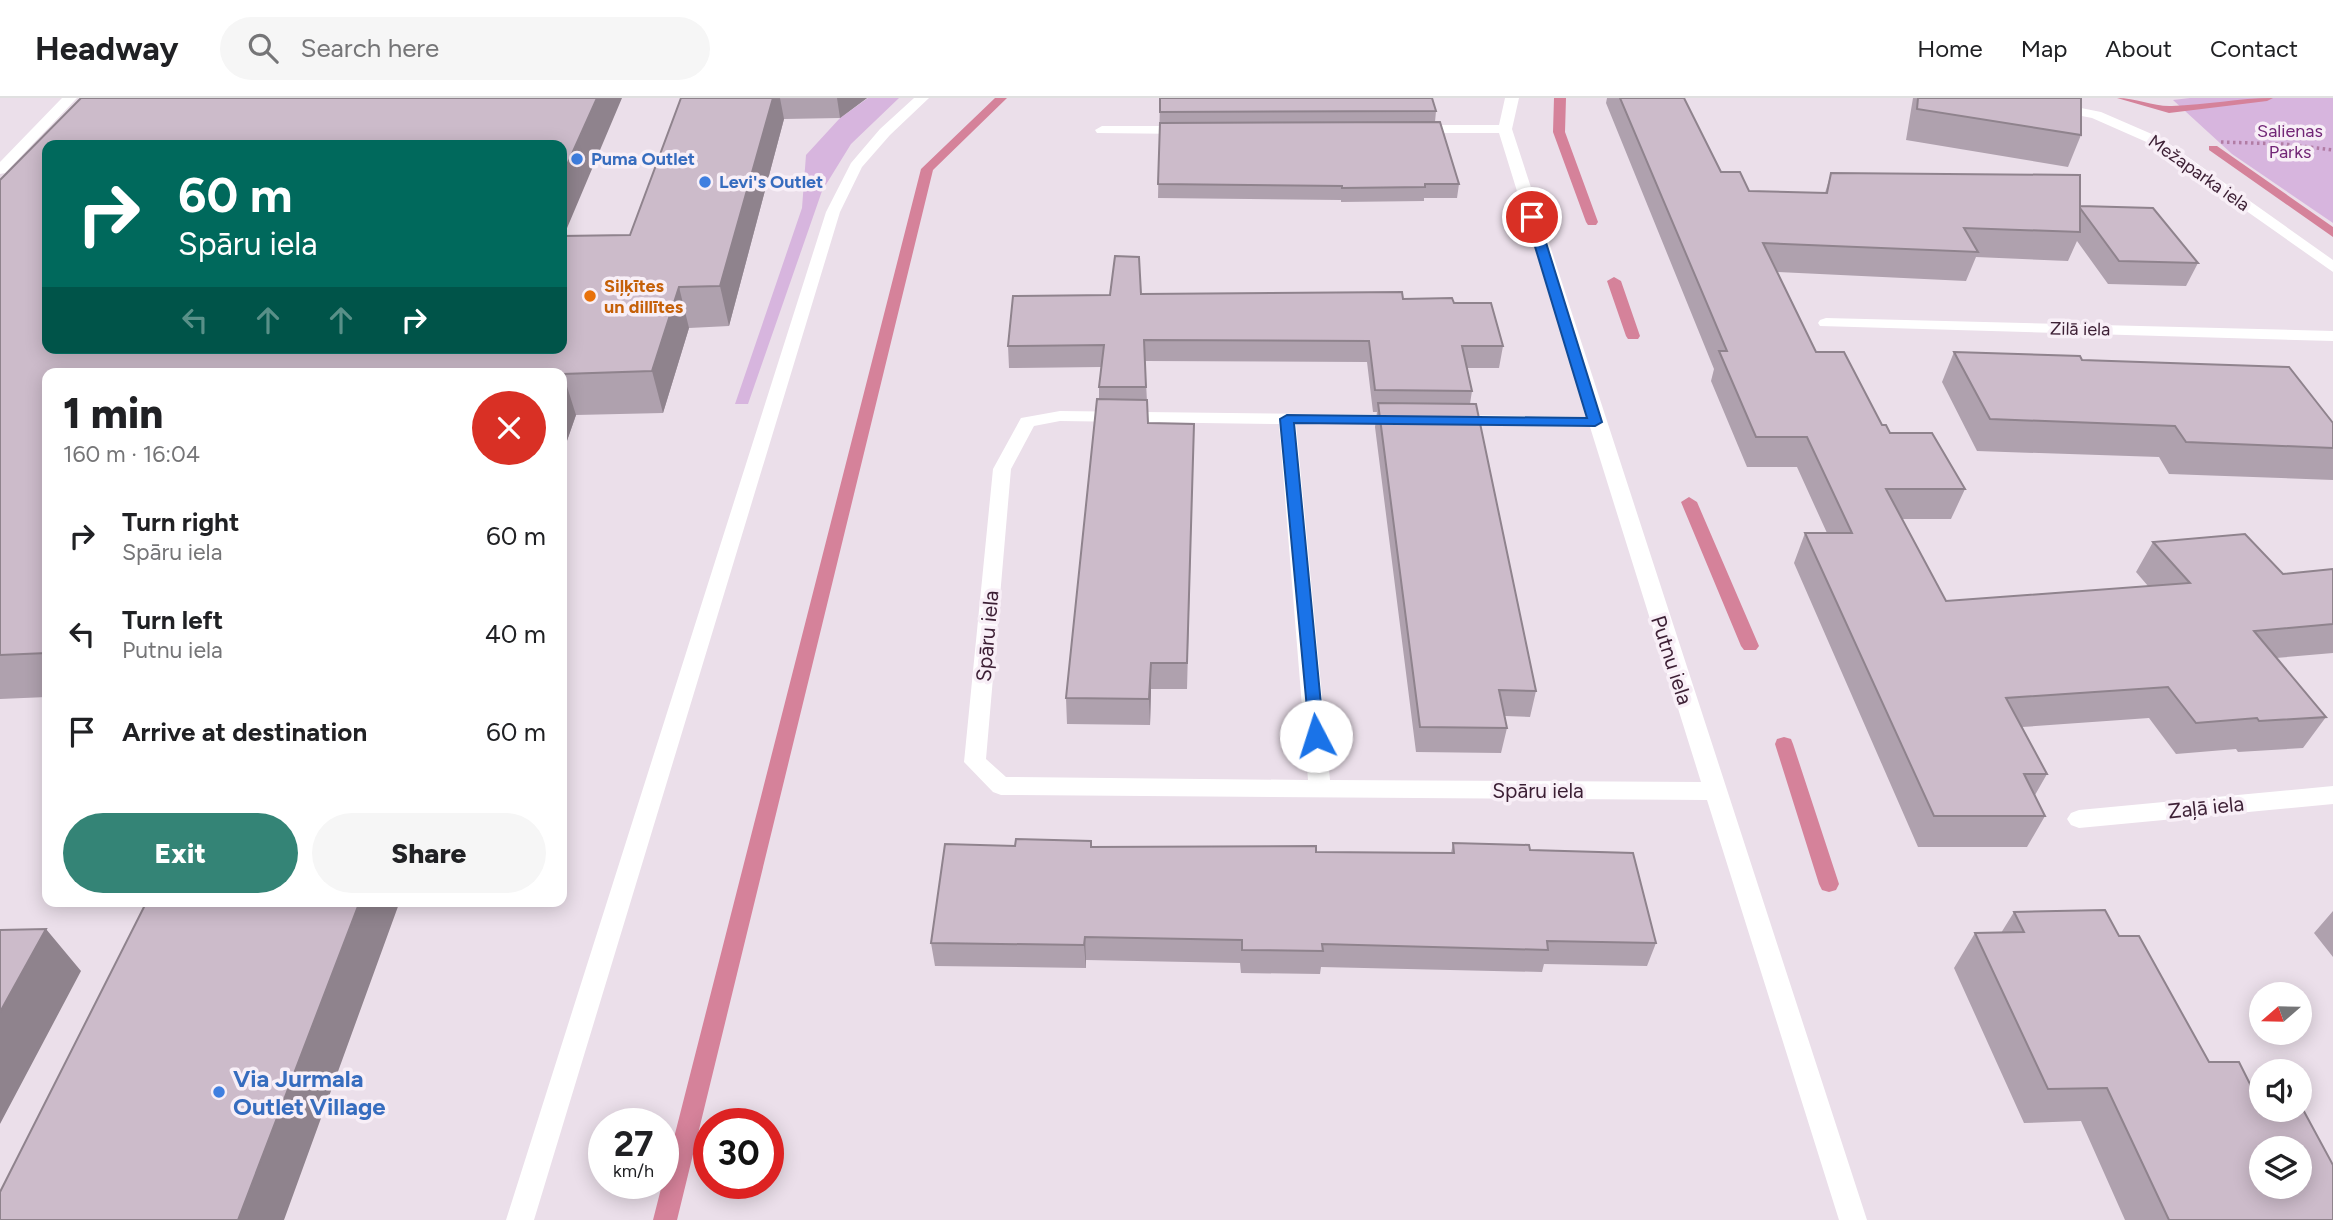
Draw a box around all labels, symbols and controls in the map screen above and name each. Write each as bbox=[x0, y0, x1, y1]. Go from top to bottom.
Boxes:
search box bbox=[220, 17, 710, 80]
text: Headway bbox=[35, 29, 178, 68]
icon: search bbox=[244, 29, 282, 67]
text: Search here bbox=[300, 32, 439, 64]
text: Home bbox=[1917, 34, 1983, 63]
text: Map bbox=[2021, 34, 2067, 63]
text: About bbox=[2105, 34, 2172, 63]
text: Contact bbox=[2210, 34, 2298, 63]
park label: Salienas Parks bbox=[2257, 120, 2323, 163]
street label: Mežaparka iela bbox=[2144, 130, 2254, 216]
place label: Puma Outlet bbox=[591, 148, 695, 170]
marker: Puma Outlet bbox=[569, 151, 585, 167]
text: 60 m bbox=[178, 165, 293, 224]
icon: right bbox=[63, 168, 154, 259]
place label: Levi's Outlet bbox=[719, 171, 823, 193]
marker: Levi's Outlet bbox=[697, 174, 713, 190]
pin bbox=[1502, 187, 1562, 247]
icon: arrive bbox=[1513, 198, 1551, 236]
text: Spāru iela bbox=[178, 225, 318, 263]
place label: Siļķītes un dillītes bbox=[604, 275, 684, 318]
marker: Siļķītes un dillītes bbox=[582, 288, 598, 304]
icon: left bbox=[176, 301, 214, 339]
icon: ahead bbox=[249, 301, 287, 339]
icon: ahead bbox=[322, 301, 360, 339]
icon: right bbox=[395, 301, 433, 339]
street label: Zilā iela bbox=[2050, 317, 2110, 341]
text: 1 min bbox=[63, 388, 163, 439]
button: close bbox=[472, 391, 546, 465]
text: 160 m · 16:04 bbox=[63, 440, 200, 468]
text: Turn right bbox=[122, 506, 239, 538]
icon: right bbox=[63, 517, 101, 555]
text: 60 m bbox=[486, 520, 546, 552]
text: Spāru iela bbox=[122, 538, 222, 566]
street label: Spāru iela bbox=[971, 589, 1003, 683]
text: Turn left bbox=[122, 604, 223, 636]
street label: Putnu iela bbox=[1646, 612, 1698, 708]
icon: left bbox=[63, 615, 101, 653]
text: 40 m bbox=[485, 618, 546, 650]
text: Putnu iela bbox=[122, 636, 223, 664]
position arrow bbox=[1279, 699, 1353, 773]
icon: arrive bbox=[63, 713, 101, 751]
text: Arrive at destination bbox=[122, 716, 367, 748]
text: 60 m bbox=[486, 716, 546, 748]
street label: Spāru iela bbox=[1492, 778, 1584, 803]
street label: Zaļā iela bbox=[2167, 791, 2245, 823]
button: Exit bbox=[63, 813, 298, 893]
button: Share bbox=[312, 813, 546, 893]
north arrow bbox=[2249, 982, 2312, 1045]
map controls bbox=[2249, 982, 2312, 1199]
button: sound bbox=[2249, 1059, 2312, 1122]
place label: Via Jurmala Outlet Village bbox=[233, 1064, 386, 1121]
marker: Via Jurmala Outlet Village bbox=[211, 1084, 227, 1100]
speed limit sign: 30 bbox=[693, 1108, 784, 1199]
text: 27 bbox=[614, 1123, 653, 1165]
button: layers bbox=[2249, 1136, 2312, 1199]
text: km/h bbox=[613, 1160, 654, 1182]

